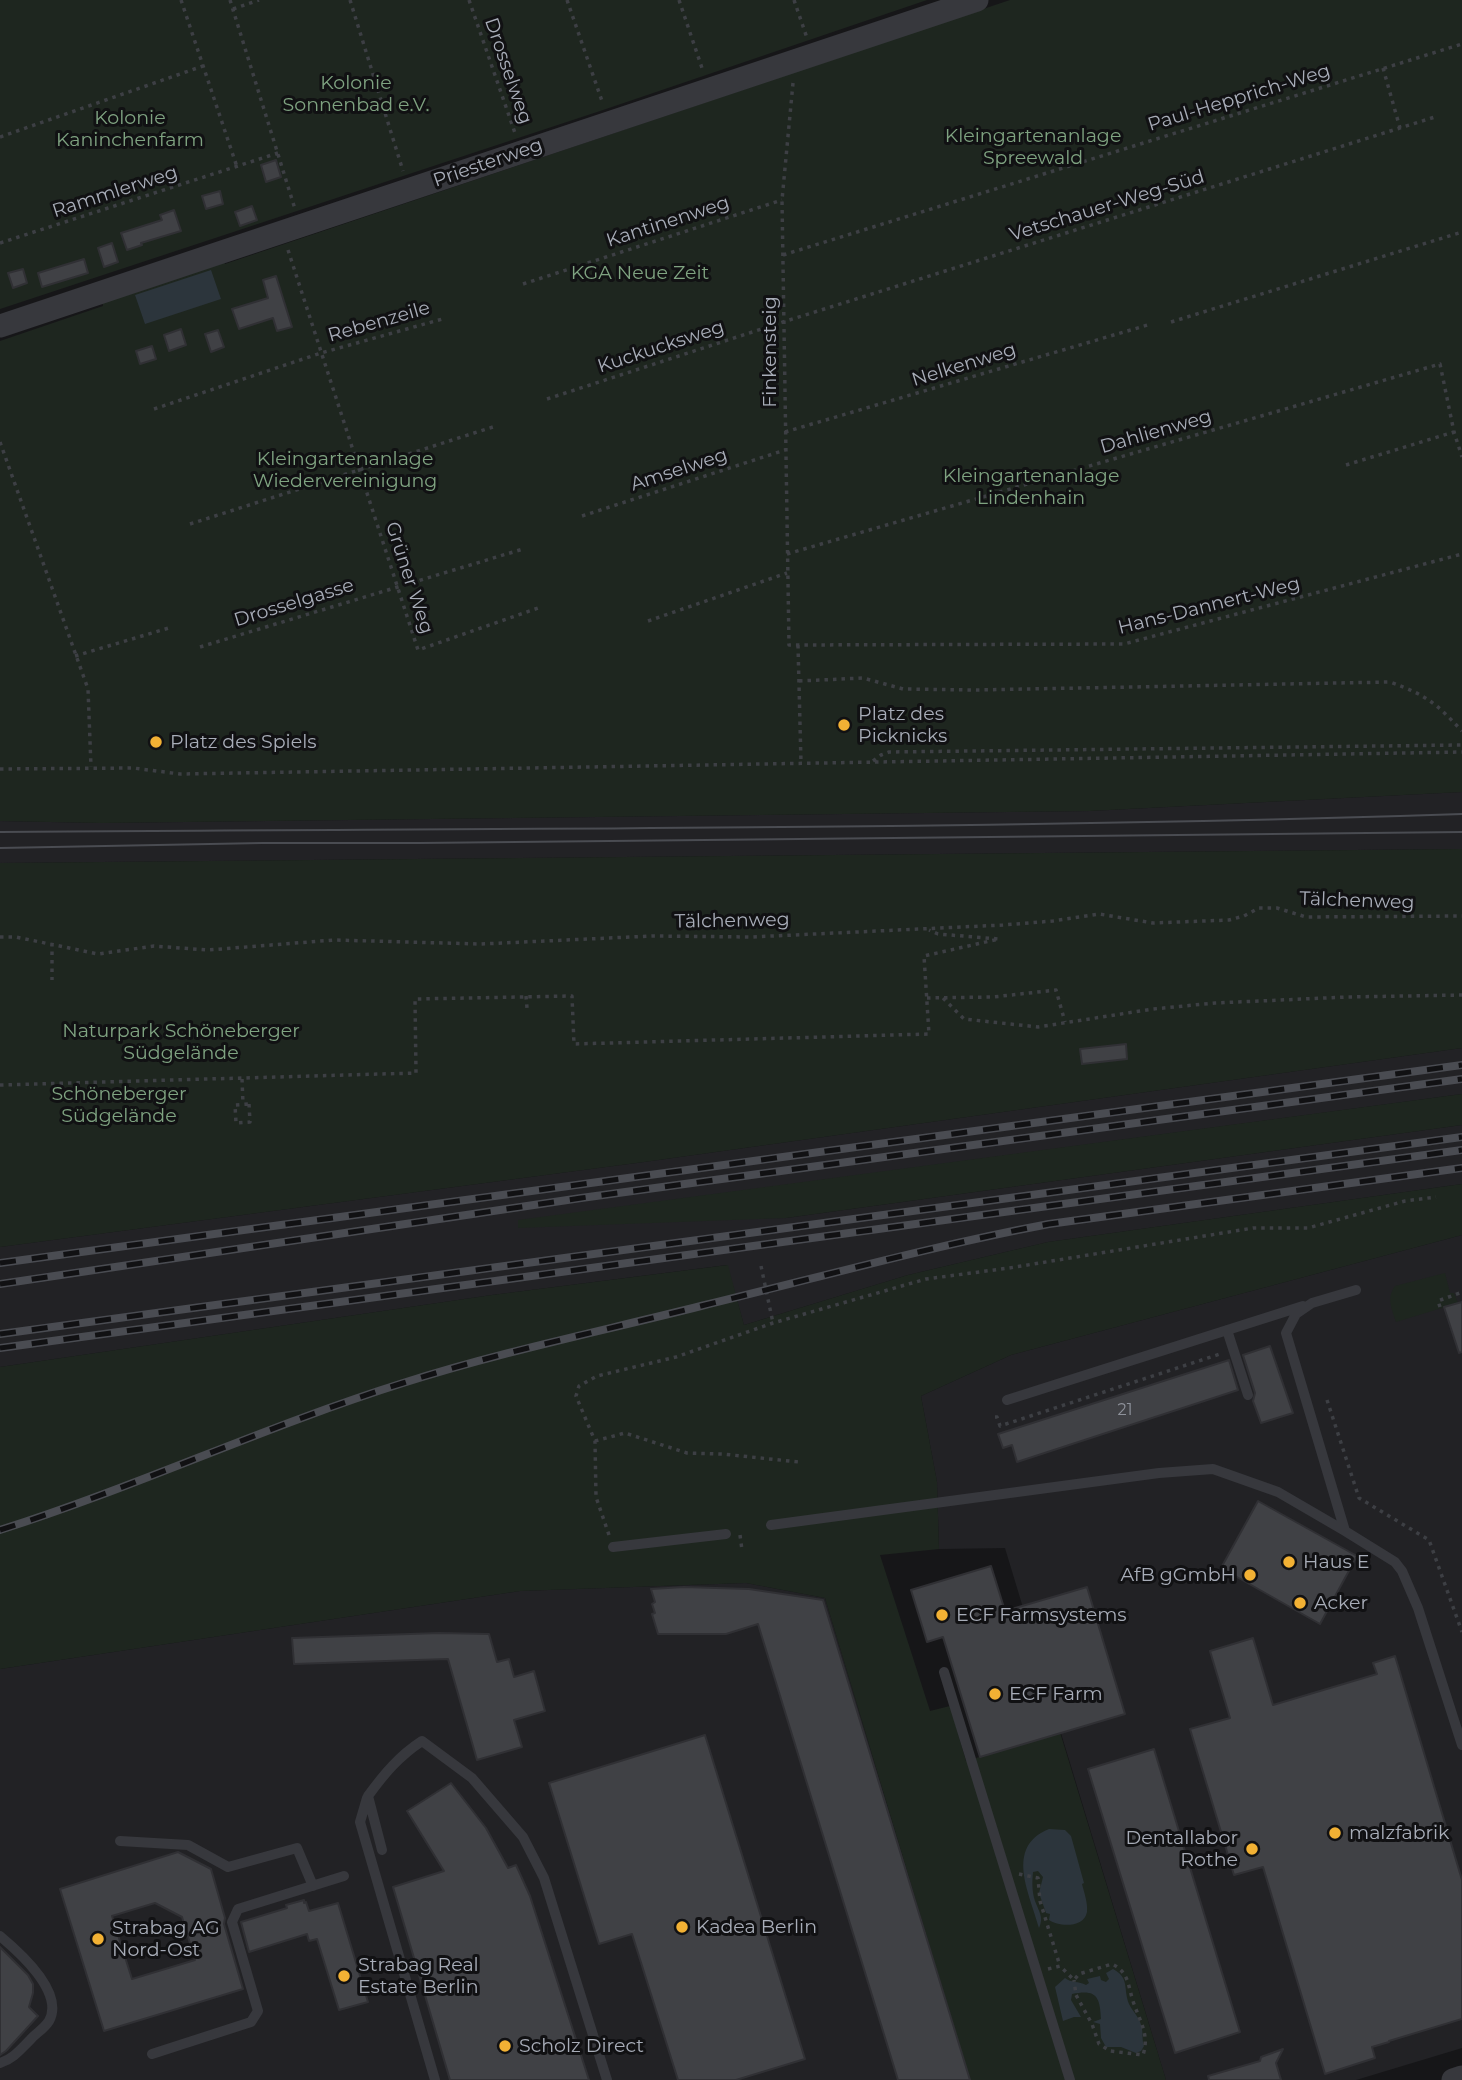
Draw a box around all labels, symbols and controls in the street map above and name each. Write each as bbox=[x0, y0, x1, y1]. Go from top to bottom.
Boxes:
street label: Drosselweg bbox=[479, 15, 537, 127]
street label: Paul-Hepprich-Weg bbox=[1145, 59, 1333, 137]
park label: Kolonie Sonnenbad e.V. bbox=[283, 72, 429, 116]
park label: Kolonie Kaninchenfarm bbox=[56, 107, 204, 151]
park label: Kleingartenanlage Spreewald bbox=[945, 125, 1121, 169]
street label: Priesterweg bbox=[430, 134, 546, 192]
street label: Rammlerweg bbox=[49, 161, 181, 223]
street label: Vetschauer-Weg-Süd bbox=[1007, 165, 1207, 247]
street label: Kantinenweg bbox=[604, 191, 732, 253]
park label: KGA Neue Zeit bbox=[571, 262, 709, 284]
street label: Finkensteig bbox=[759, 296, 781, 408]
street label: Rebenzeile bbox=[325, 297, 433, 347]
street label: Kuckucksweg bbox=[595, 316, 727, 378]
street label: Nelkenweg bbox=[909, 338, 1019, 392]
street label: Dahlienweg bbox=[1098, 405, 1214, 459]
street label: Amselweg bbox=[628, 444, 730, 496]
park label: Kleingartenanlage Wiedervereinigung bbox=[253, 448, 437, 492]
park label: Kleingartenanlage Lindenhain bbox=[943, 465, 1119, 509]
street label: Grüner Weg bbox=[380, 519, 438, 637]
street label: Hans-Dannert-Weg bbox=[1116, 572, 1302, 640]
street label: Drosselgasse bbox=[231, 574, 357, 632]
place label: Platz des Picknicks bbox=[858, 703, 947, 747]
marker: Platz des Picknicks bbox=[836, 717, 852, 733]
place label: Platz des Spiels bbox=[170, 731, 317, 753]
marker: Platz des Spiels bbox=[148, 734, 164, 750]
street label: Tälchenweg bbox=[1299, 888, 1415, 914]
street label: Tälchenweg bbox=[674, 909, 790, 933]
park label: Naturpark Schöneberger Südgelände bbox=[62, 1020, 300, 1064]
park label: Schöneberger Südgelände bbox=[51, 1083, 187, 1127]
house number: 21 bbox=[1118, 1400, 1132, 1420]
place label: Haus E bbox=[1303, 1551, 1369, 1573]
marker: Haus E bbox=[1281, 1554, 1297, 1570]
place label: AfB gGmbH bbox=[1120, 1564, 1236, 1586]
marker: AfB gGmbH bbox=[1242, 1567, 1258, 1583]
place label: Acker bbox=[1314, 1592, 1368, 1614]
marker: Acker bbox=[1292, 1595, 1308, 1611]
place label: ECF Farmsystems bbox=[956, 1604, 1127, 1626]
marker: ECF Farmsystems bbox=[934, 1607, 950, 1623]
place label: ECF Farm bbox=[1009, 1683, 1103, 1705]
marker: ECF Farm bbox=[987, 1686, 1003, 1702]
place label: malzfabrik bbox=[1349, 1822, 1449, 1844]
marker: malzfabrik bbox=[1327, 1825, 1343, 1841]
place label: Dentallabor Rothe bbox=[1126, 1827, 1238, 1871]
marker: Dentallabor Rothe bbox=[1244, 1841, 1260, 1857]
place label: Kadea Berlin bbox=[696, 1916, 817, 1938]
place label: Strabag AG Nord-Ost bbox=[112, 1917, 220, 1961]
marker: Kadea Berlin bbox=[674, 1919, 690, 1935]
marker: Strabag AG Nord-Ost bbox=[90, 1931, 106, 1947]
place label: Strabag Real Estate Berlin bbox=[358, 1954, 479, 1998]
marker: Strabag Real Estate Berlin bbox=[336, 1968, 352, 1984]
place label: Scholz Direct bbox=[519, 2035, 644, 2057]
marker: Scholz Direct bbox=[497, 2038, 513, 2054]

